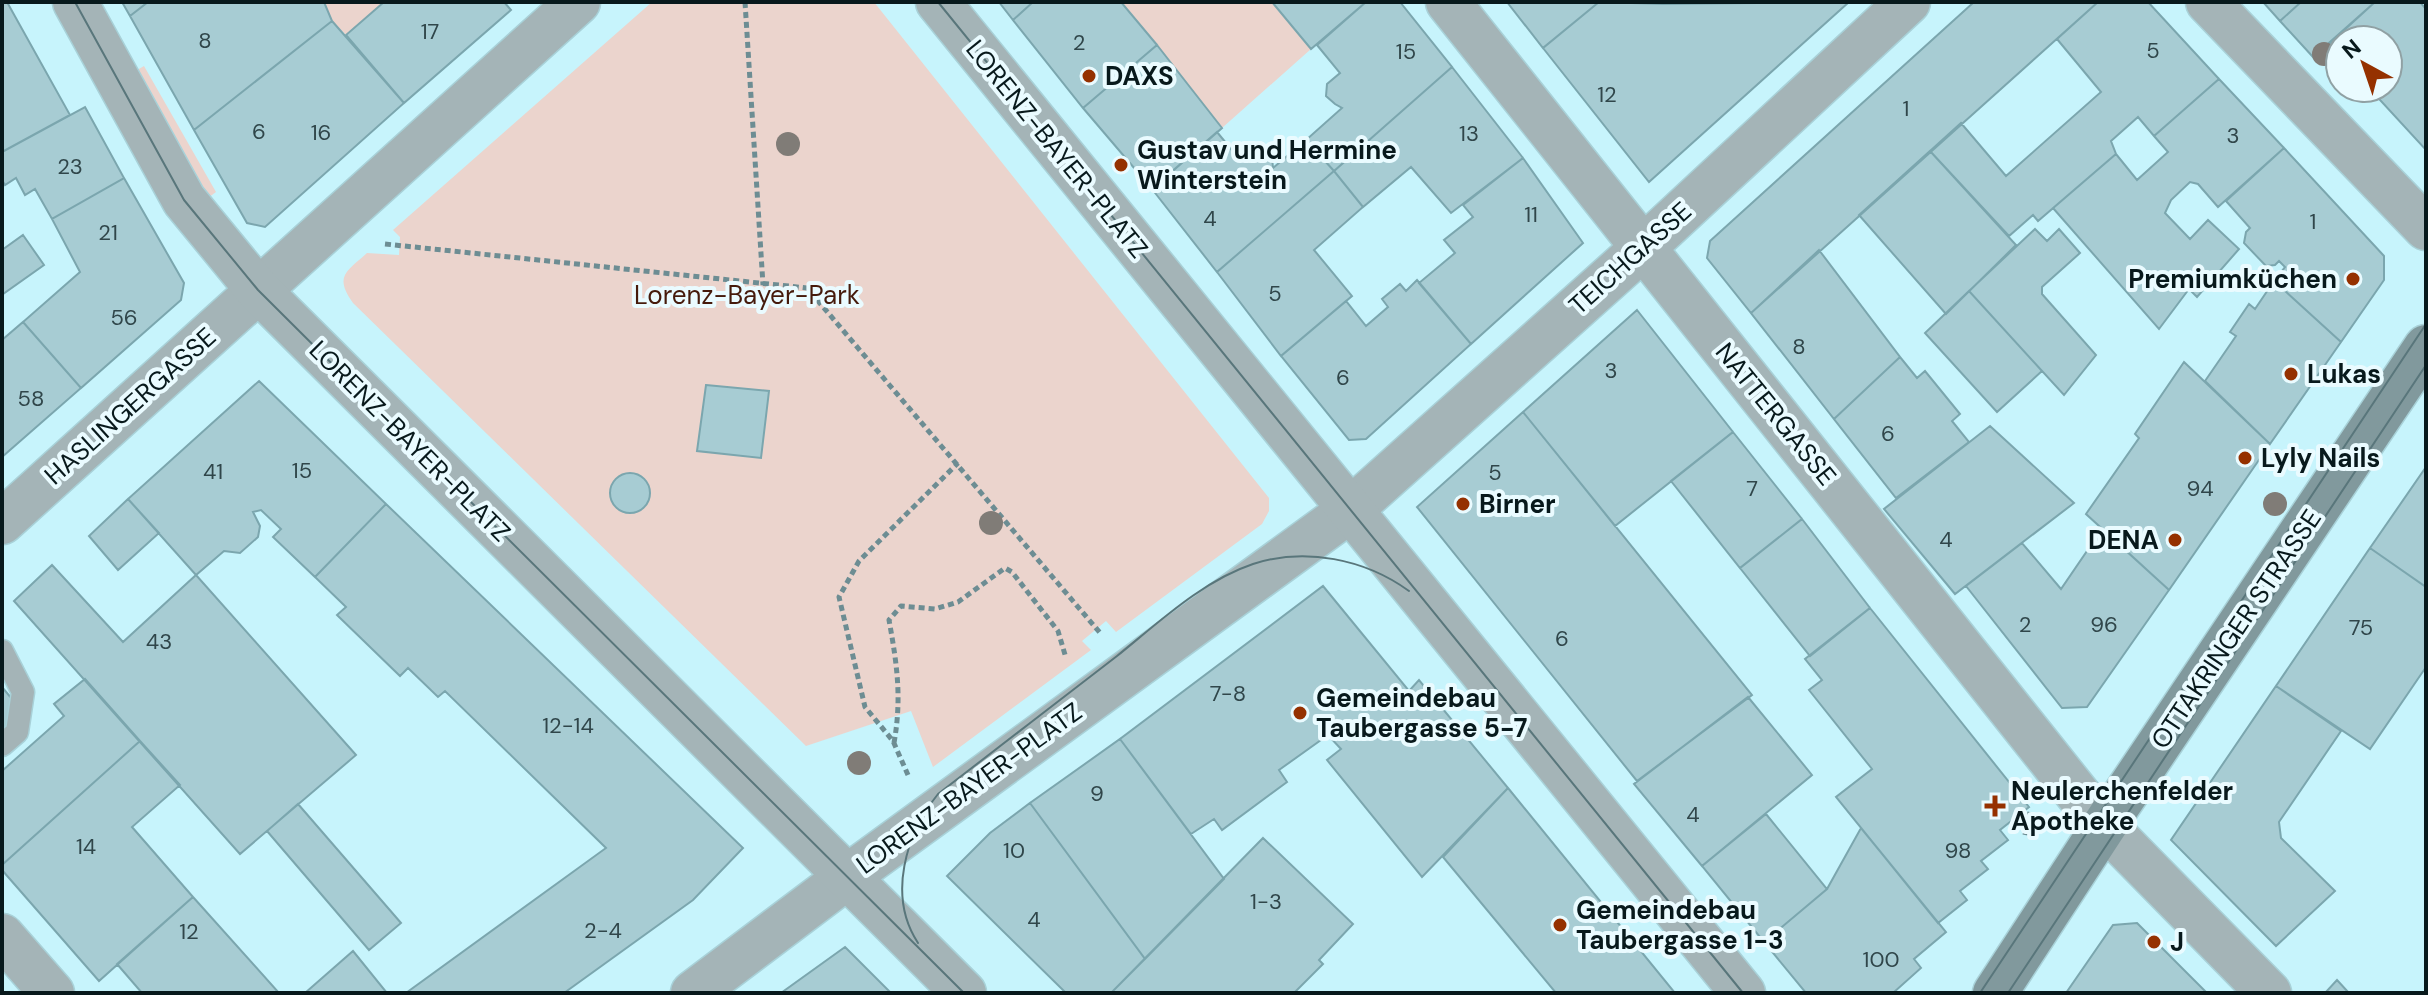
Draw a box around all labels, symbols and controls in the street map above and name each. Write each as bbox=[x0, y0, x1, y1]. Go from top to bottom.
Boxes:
house number: 17 bbox=[421, 17, 439, 46]
north arrow bbox=[2324, 24, 2404, 104]
house number: 8 bbox=[198, 26, 212, 55]
house number: 2 bbox=[1073, 28, 1085, 57]
street label: LORENZ-BAYER-PLATZ bbox=[959, 33, 1155, 265]
text: N bbox=[2336, 33, 2367, 65]
house number: 5 bbox=[2146, 36, 2160, 65]
house number: 15 bbox=[1396, 37, 1416, 66]
place label: DAXS bbox=[1105, 59, 1174, 93]
marker: DAXS bbox=[1080, 67, 1098, 85]
house number: 12 bbox=[1597, 80, 1617, 109]
house number: 1 bbox=[1903, 94, 1909, 123]
house number: 6 bbox=[252, 117, 266, 146]
house number: 16 bbox=[311, 118, 331, 147]
house number: 13 bbox=[1459, 119, 1479, 148]
house number: 3 bbox=[2226, 121, 2240, 150]
place label: Gustav und Hermine Winterstein bbox=[1137, 133, 1397, 197]
house number: 23 bbox=[57, 152, 83, 181]
marker: Gustav und Hermine Winterstein bbox=[1112, 156, 1130, 174]
street label: TEICHGASSE bbox=[1562, 194, 1698, 322]
house number: 11 bbox=[1524, 200, 1538, 229]
house number: 4 bbox=[1203, 204, 1217, 233]
house number: 1 bbox=[2310, 207, 2316, 236]
house number: 21 bbox=[98, 218, 118, 247]
place label: Premiumküchen bbox=[2128, 262, 2337, 296]
marker: Premiumküchen bbox=[2344, 270, 2362, 288]
park label: Lorenz-Bayer-Park bbox=[634, 278, 860, 312]
house number: 5 bbox=[1268, 279, 1282, 308]
house number: 56 bbox=[110, 303, 138, 332]
street label: HASLINGERGASSE bbox=[37, 320, 223, 492]
house number: 8 bbox=[1792, 332, 1806, 361]
street label: LORENZ-BAYER-PLATZ bbox=[302, 333, 518, 549]
street label: NATTERGASSE bbox=[1708, 336, 1844, 492]
house number: 3 bbox=[1604, 356, 1618, 385]
place label: Lukas bbox=[2307, 357, 2381, 391]
house number: 6 bbox=[1336, 363, 1350, 392]
marker: Lukas bbox=[2282, 365, 2300, 383]
house number: 58 bbox=[18, 384, 44, 413]
house number: 6 bbox=[1881, 419, 1895, 448]
place label: Lyly Nails bbox=[2261, 441, 2380, 475]
marker: Lyly Nails bbox=[2236, 449, 2254, 467]
house number: 15 bbox=[292, 456, 312, 485]
house number: 41 bbox=[203, 457, 223, 486]
house number: 5 bbox=[1488, 458, 1502, 487]
house number: 7 bbox=[1746, 474, 1758, 503]
house number: 94 bbox=[2186, 474, 2214, 503]
place label: Birner bbox=[1479, 487, 1556, 521]
marker: Birner bbox=[1454, 495, 1472, 513]
street label: OTTAKRINGER STRASSE bbox=[2143, 503, 2329, 755]
place label: DENA bbox=[2088, 523, 2159, 557]
house number: 4 bbox=[1939, 525, 1953, 554]
marker: DENA bbox=[2166, 531, 2184, 549]
house number: 2 bbox=[2019, 610, 2031, 639]
house number: 96 bbox=[2090, 610, 2118, 639]
house number: 75 bbox=[2349, 613, 2373, 642]
house number: 6 bbox=[1555, 624, 1569, 653]
house number: 43 bbox=[146, 627, 172, 656]
house number: 7-8 bbox=[1210, 679, 1246, 708]
place label: Gemeindebau Taubergasse 5-7 bbox=[1316, 681, 1527, 745]
street label: LORENZ-BAYER-PLATZ bbox=[849, 695, 1089, 881]
marker: Gemeindebau Taubergasse 5-7 bbox=[1291, 704, 1309, 722]
house number: 12-14 bbox=[542, 711, 594, 740]
place label: Neulerchenfelder Apotheke bbox=[2011, 774, 2234, 838]
house number: 9 bbox=[1090, 779, 1104, 808]
marker: Neulerchenfelder Apotheke bbox=[1986, 797, 2004, 815]
house number: 4 bbox=[1686, 800, 1700, 829]
house number: 14 bbox=[76, 832, 96, 861]
house number: 10 bbox=[1003, 836, 1025, 865]
house number: 98 bbox=[1945, 836, 1971, 865]
house number: 1-3 bbox=[1250, 887, 1282, 916]
place label: Gemeindebau Taubergasse 1-3 bbox=[1576, 893, 1784, 957]
house number: 4 bbox=[1027, 905, 1041, 934]
house number: 2-4 bbox=[584, 916, 622, 945]
marker: Gemeindebau Taubergasse 1-3 bbox=[1551, 916, 1569, 934]
house number: 12 bbox=[179, 917, 199, 946]
place label: J bbox=[2170, 925, 2184, 959]
marker: J bbox=[2145, 933, 2163, 951]
house number: 100 bbox=[1863, 945, 1899, 974]

